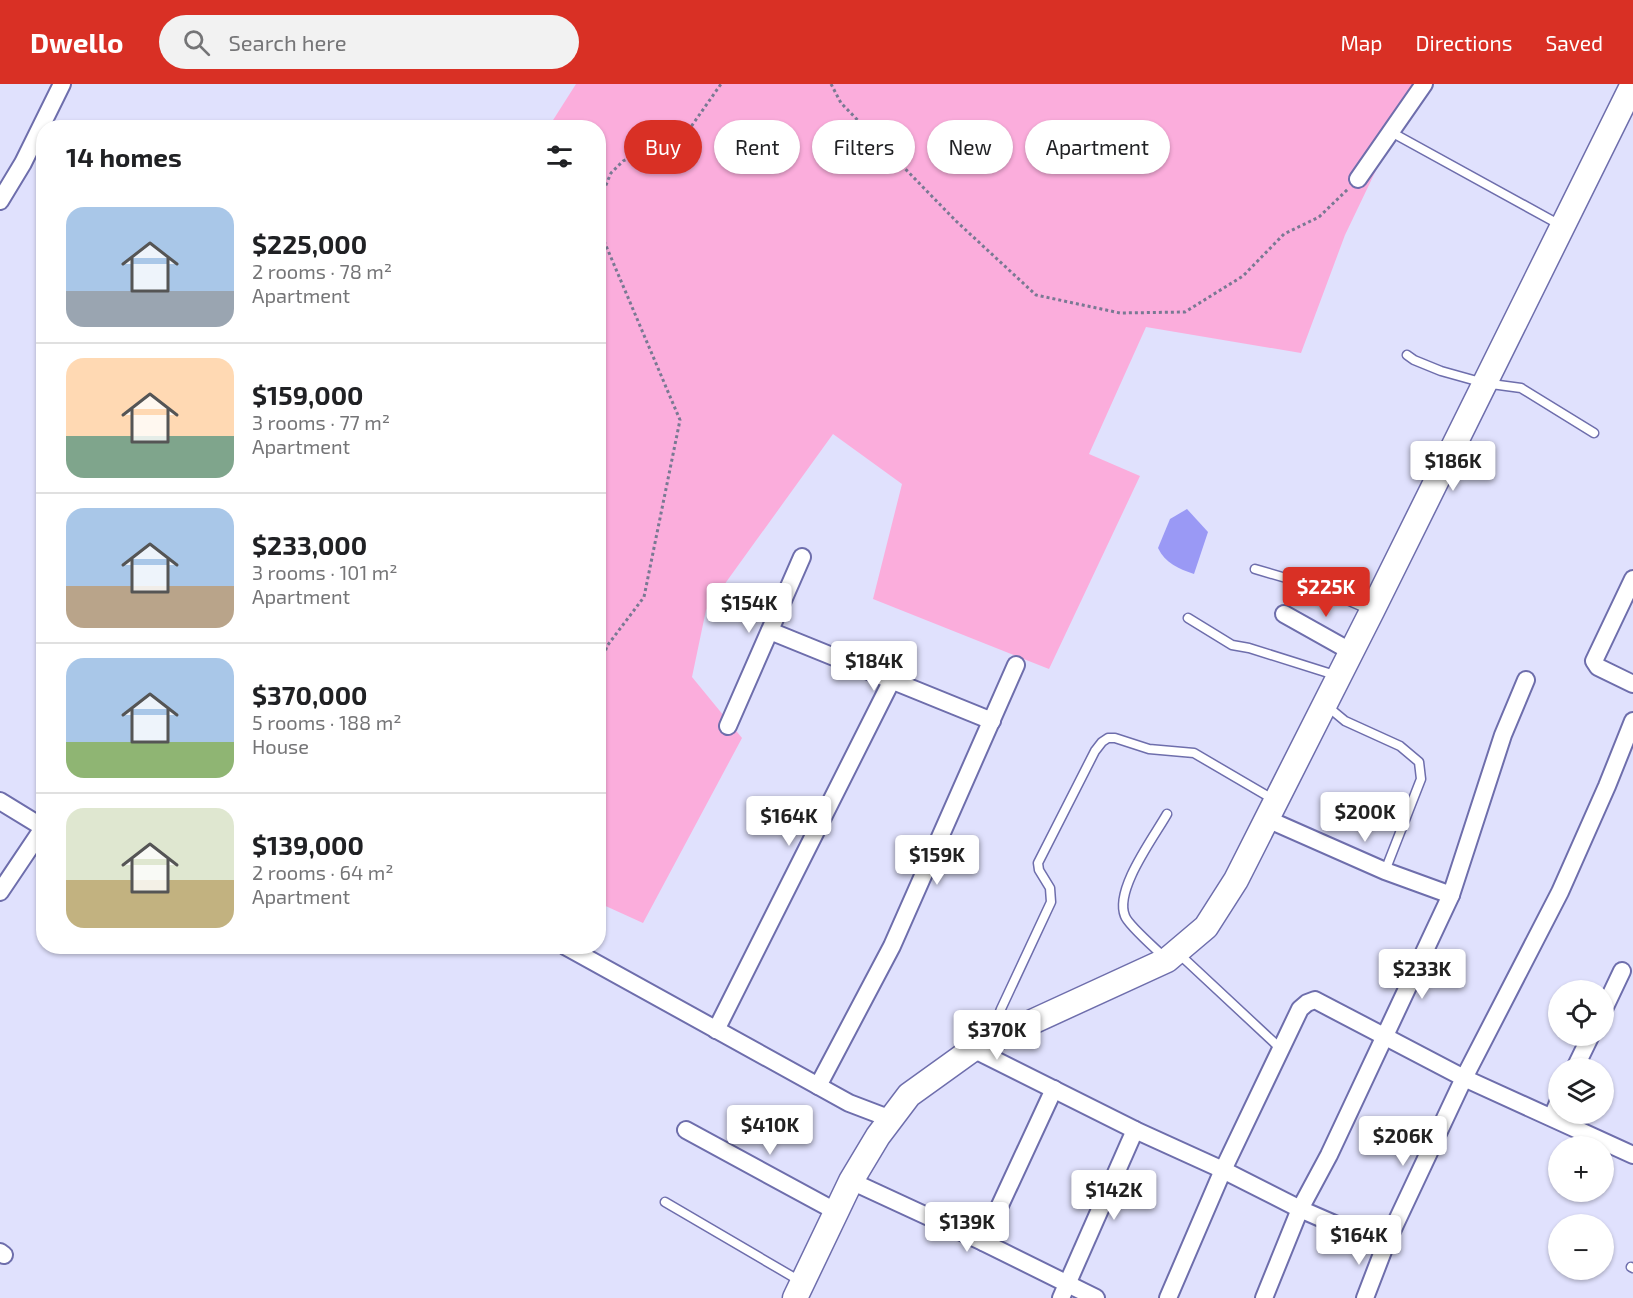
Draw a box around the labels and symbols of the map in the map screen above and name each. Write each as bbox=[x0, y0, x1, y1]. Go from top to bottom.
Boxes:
pin: $186K bbox=[1411, 441, 1495, 492]
pin: $225K bbox=[1284, 567, 1368, 618]
pin: $154K bbox=[707, 583, 791, 634]
pin: $184K bbox=[832, 641, 916, 692]
pin: $200K bbox=[1323, 792, 1407, 843]
pin: $164K bbox=[747, 796, 831, 847]
pin: $159K bbox=[895, 835, 979, 886]
pin: $233K bbox=[1380, 949, 1464, 1000]
pin: $370K bbox=[955, 1010, 1039, 1061]
pin: $410K bbox=[728, 1105, 812, 1156]
pin: $206K bbox=[1361, 1116, 1445, 1167]
pin: $142K bbox=[1072, 1170, 1156, 1221]
pin: $139K bbox=[925, 1202, 1009, 1253]
pin: $164K bbox=[1317, 1215, 1401, 1266]

